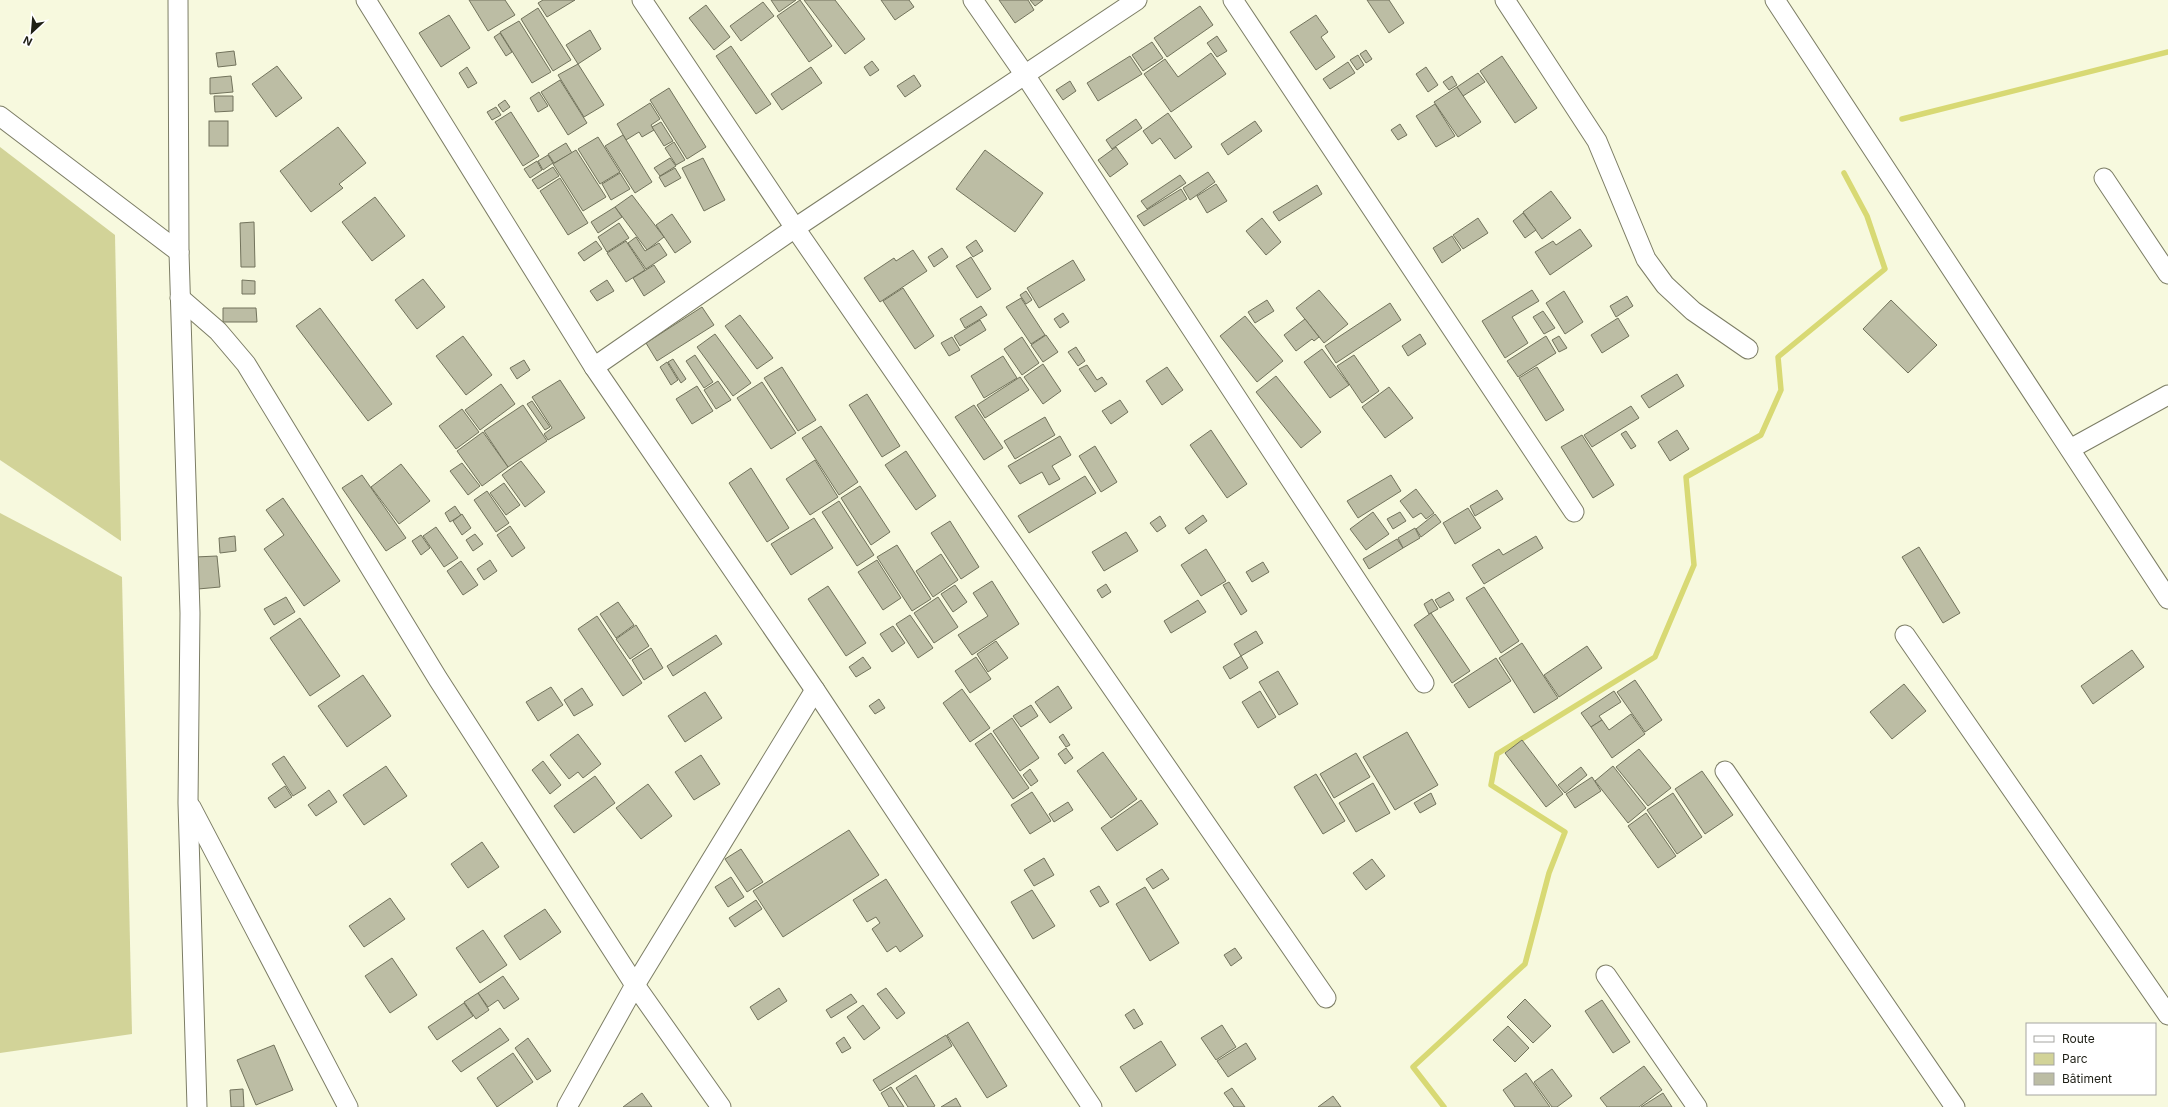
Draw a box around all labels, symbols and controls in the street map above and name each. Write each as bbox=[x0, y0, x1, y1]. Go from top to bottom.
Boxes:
north arrow bbox=[12, 12, 52, 52]
text: N bbox=[21, 33, 34, 49]
legend bbox=[2026, 1023, 2156, 1095]
text: Route bbox=[2062, 1031, 2095, 1046]
text: Parc bbox=[2062, 1051, 2088, 1066]
text: Bâtiment bbox=[2062, 1071, 2112, 1086]

